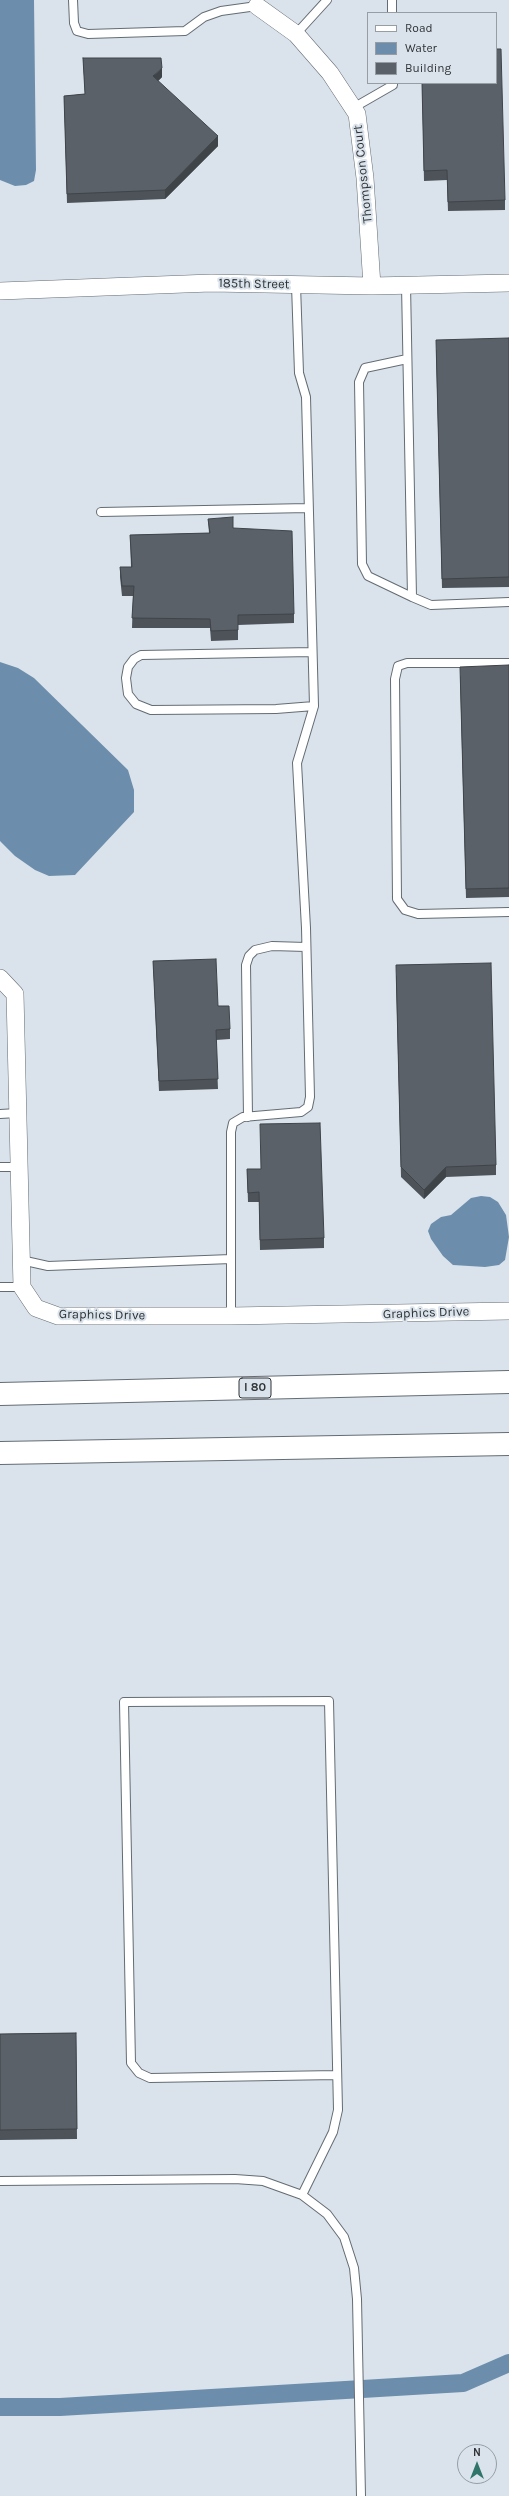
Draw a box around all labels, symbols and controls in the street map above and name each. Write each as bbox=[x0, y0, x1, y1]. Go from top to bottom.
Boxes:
legend bbox=[367, 12, 497, 84]
text: Road bbox=[405, 21, 433, 35]
text: Water bbox=[405, 41, 437, 55]
text: Building bbox=[405, 61, 451, 75]
street label: Thompson Court bbox=[350, 124, 376, 224]
street label: 185th Street bbox=[218, 276, 290, 292]
street label: Graphics Drive bbox=[382, 1304, 470, 1322]
street label: Graphics Drive bbox=[59, 1306, 145, 1324]
road number: I 80 bbox=[239, 1378, 271, 1398]
north arrow bbox=[457, 2444, 497, 2484]
text: N bbox=[473, 2446, 481, 2459]

